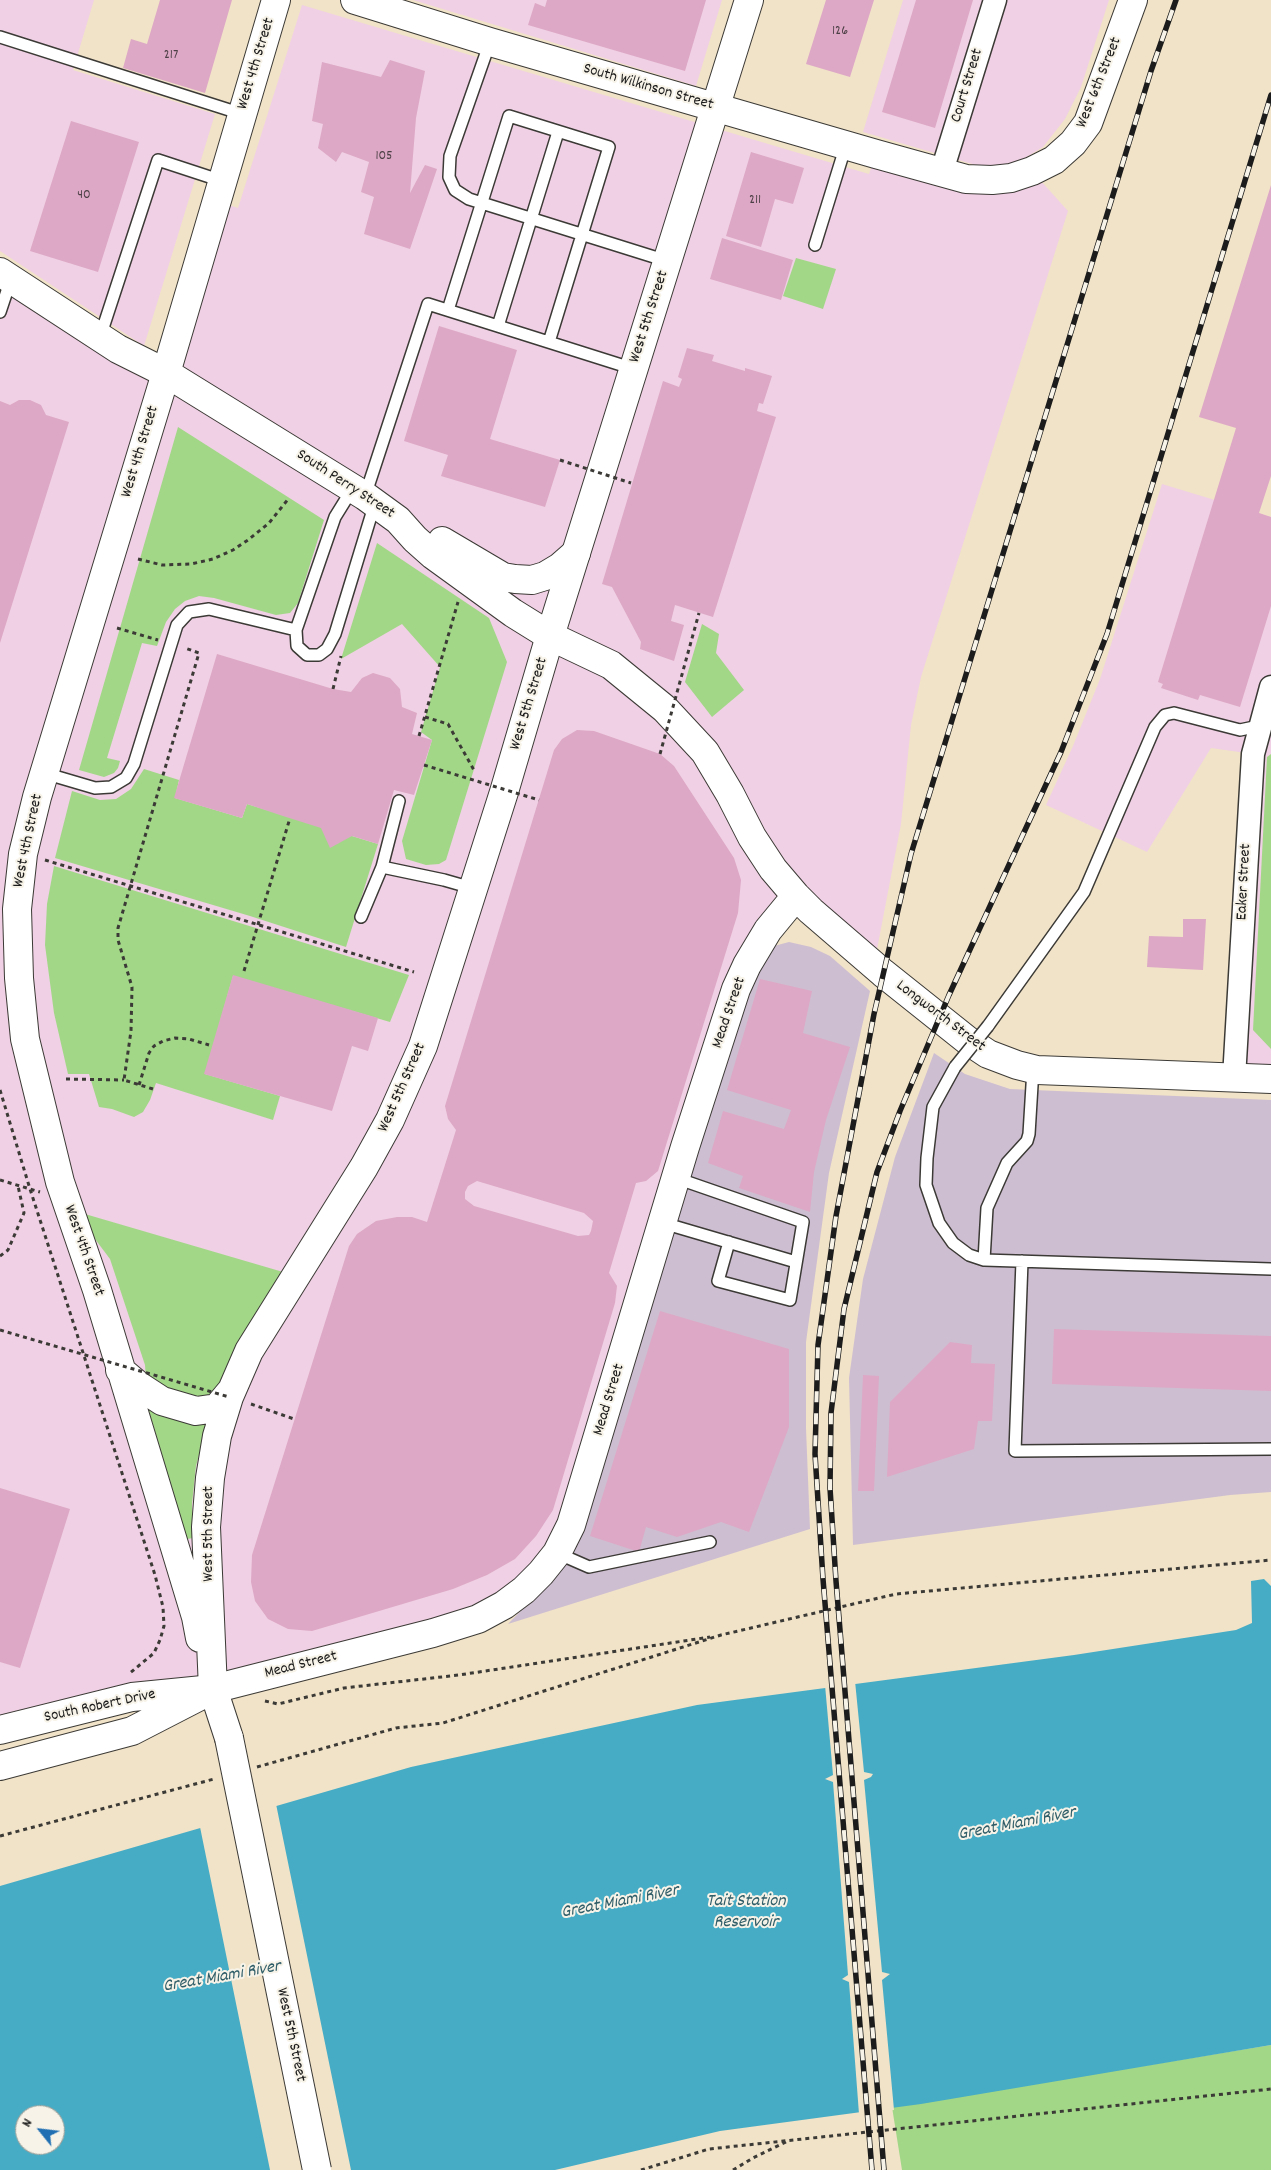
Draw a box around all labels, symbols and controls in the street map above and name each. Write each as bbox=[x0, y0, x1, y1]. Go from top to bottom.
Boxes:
street label: West 4th Street bbox=[234, 16, 280, 112]
house number: 126 bbox=[832, 24, 848, 40]
street label: West 6th Street bbox=[1073, 35, 1127, 131]
street label: Court Street bbox=[948, 47, 988, 125]
house number: 217 bbox=[164, 48, 178, 64]
street label: South Wilkinson Street bbox=[581, 60, 715, 116]
house number: 105 bbox=[375, 149, 393, 165]
house number: 40 bbox=[77, 188, 91, 204]
house number: 211 bbox=[749, 193, 761, 209]
street label: West 5th Street bbox=[626, 269, 674, 365]
street label: West 4th Street bbox=[118, 404, 164, 500]
street label: South Perry Street bbox=[292, 446, 398, 524]
street label: West 5th Street bbox=[507, 655, 553, 753]
street label: West 4th Street bbox=[10, 793, 48, 889]
street label: Eaker Street bbox=[1233, 843, 1257, 921]
street label: Mead Street bbox=[709, 975, 751, 1051]
street label: Longworth Street bbox=[891, 977, 989, 1057]
street label: West 5th Street bbox=[375, 1040, 431, 1136]
street label: West 4th Street bbox=[58, 1203, 108, 1299]
street label: Mead Street bbox=[590, 1362, 630, 1438]
street label: West 5th Street bbox=[200, 1486, 220, 1582]
street label: Mead Street bbox=[263, 1648, 339, 1684]
street label: South Robert Drive bbox=[43, 1686, 157, 1728]
water label: Great Miami River bbox=[956, 1803, 1078, 1847]
water label: Great Miami River bbox=[559, 1881, 681, 1925]
water label: Tait Station Reservoir bbox=[707, 1892, 785, 1935]
water label: Great Miami River bbox=[161, 1957, 283, 1999]
street label: West 5th Street bbox=[271, 1986, 309, 2084]
north arrow bbox=[15, 2105, 65, 2155]
text: N bbox=[17, 2115, 38, 2131]

